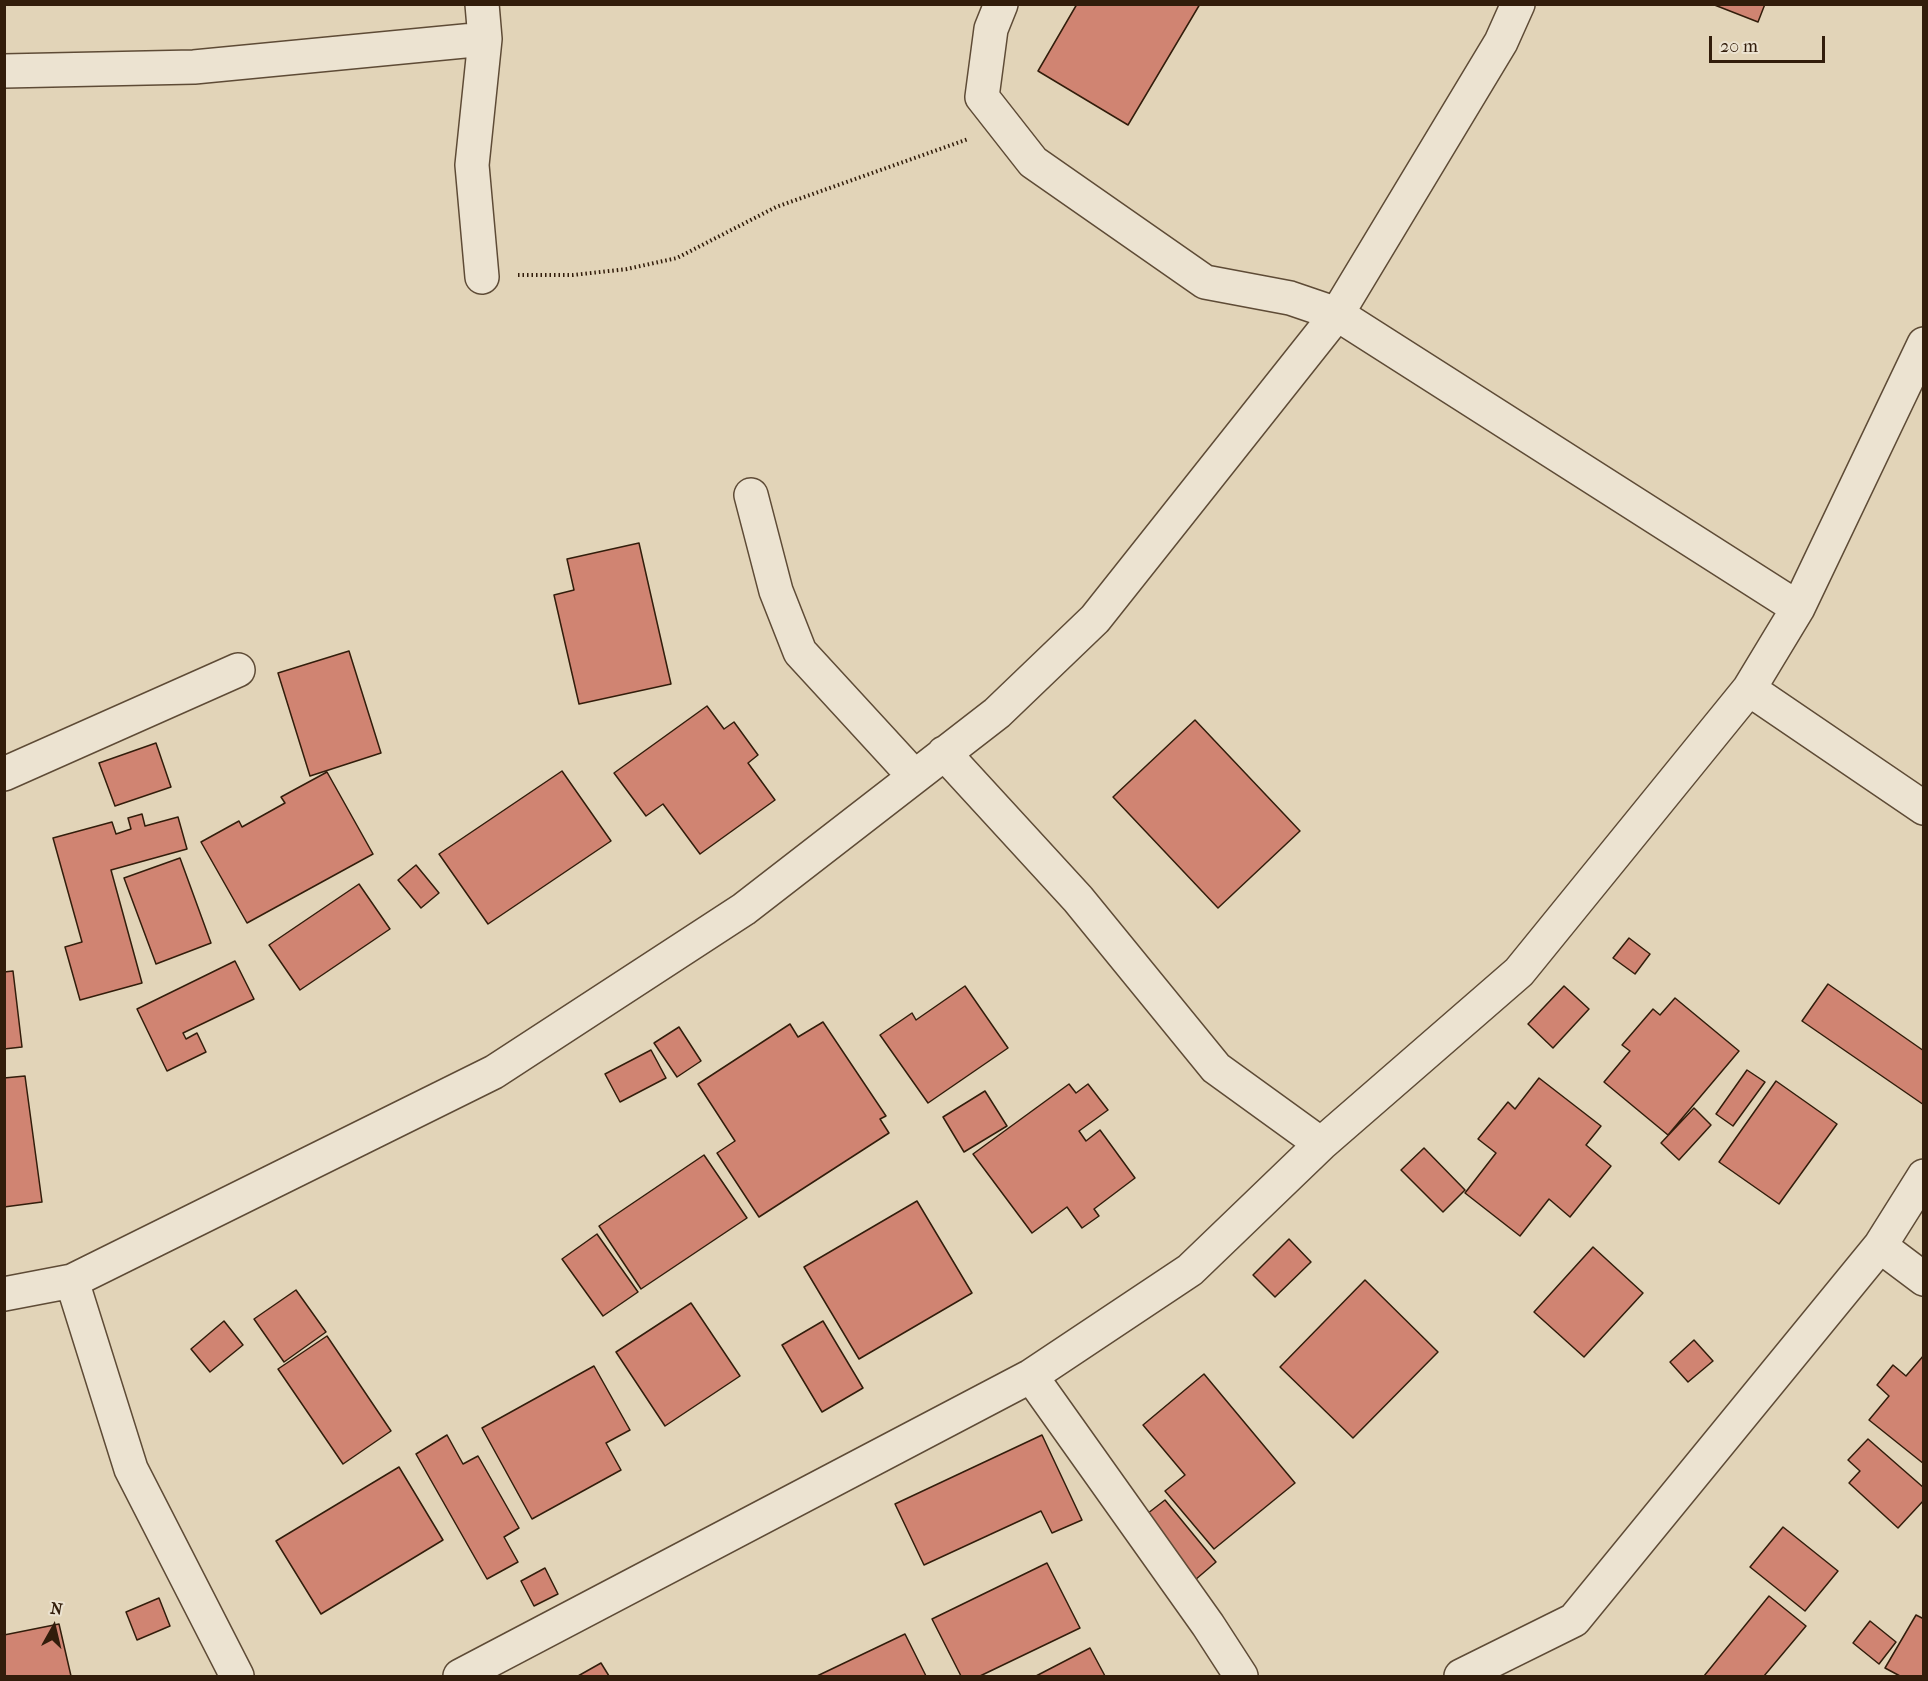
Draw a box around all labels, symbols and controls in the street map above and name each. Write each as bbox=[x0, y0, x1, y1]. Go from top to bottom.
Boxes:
scale bar bbox=[1712, 24, 1828, 62]
text: 20 m bbox=[1720, 36, 1758, 57]
north arrow bbox=[24, 1597, 84, 1657]
text: N bbox=[49, 1598, 64, 1619]

